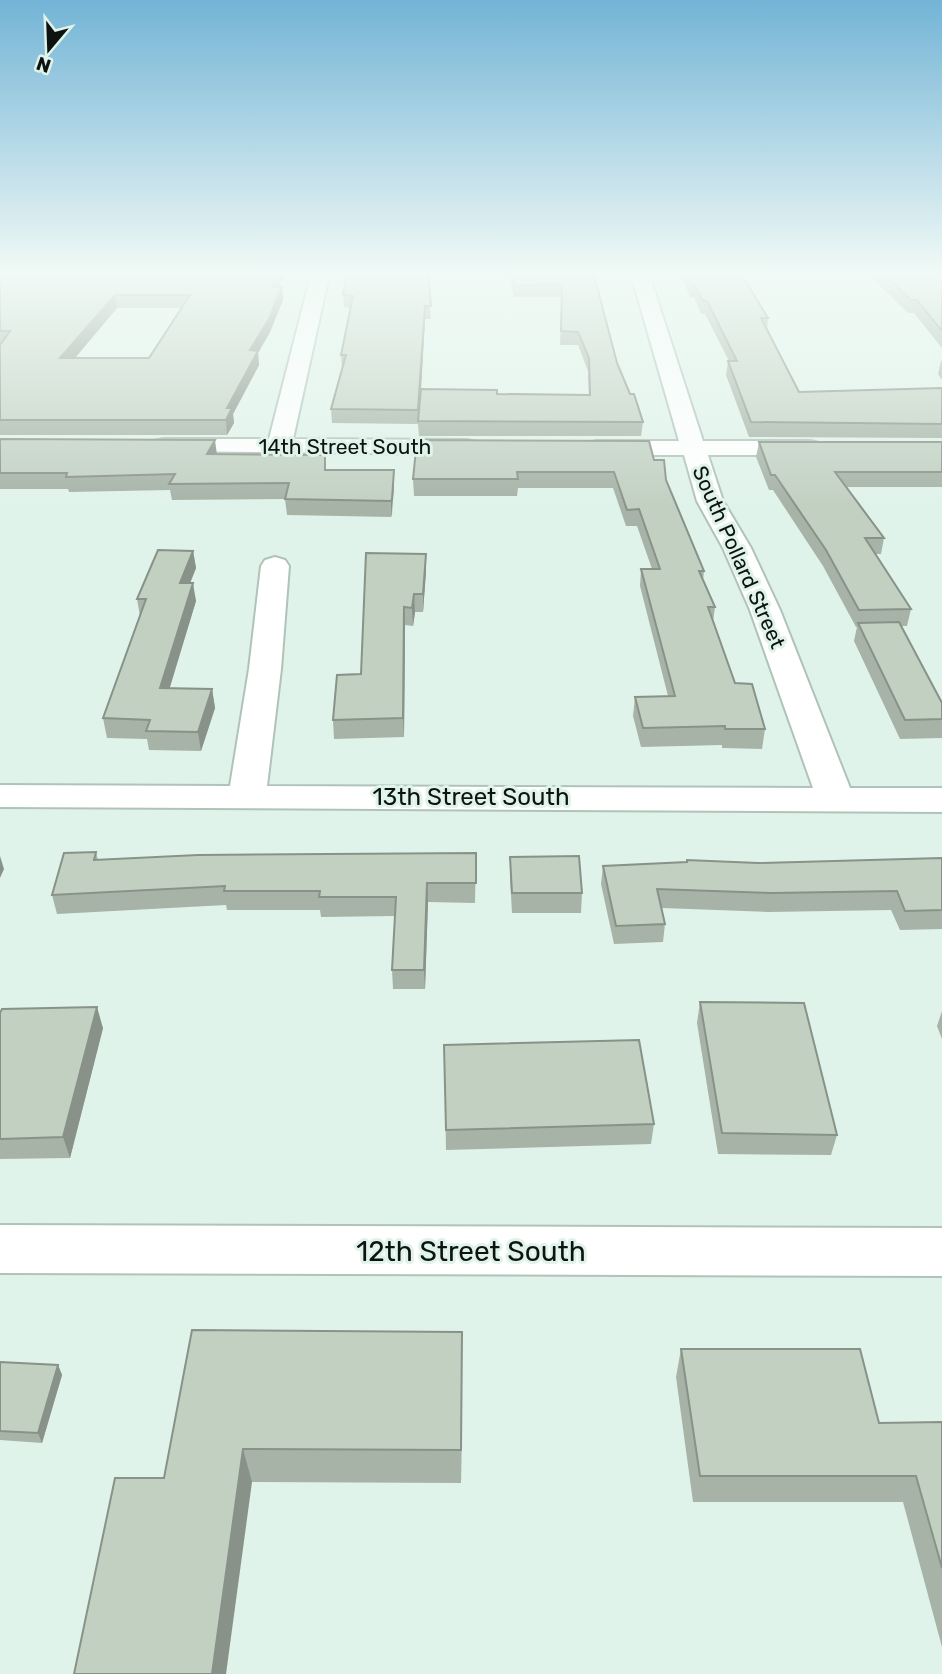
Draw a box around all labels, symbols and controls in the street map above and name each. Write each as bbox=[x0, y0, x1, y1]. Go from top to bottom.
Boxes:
north arrow bbox=[14, 14, 84, 84]
text: N bbox=[33, 52, 54, 78]
street label: 14th Street South bbox=[259, 434, 431, 459]
street label: South Pollard Street bbox=[687, 462, 791, 652]
street label: 13th Street South bbox=[373, 783, 570, 811]
street label: 12th Street South bbox=[356, 1235, 586, 1268]

